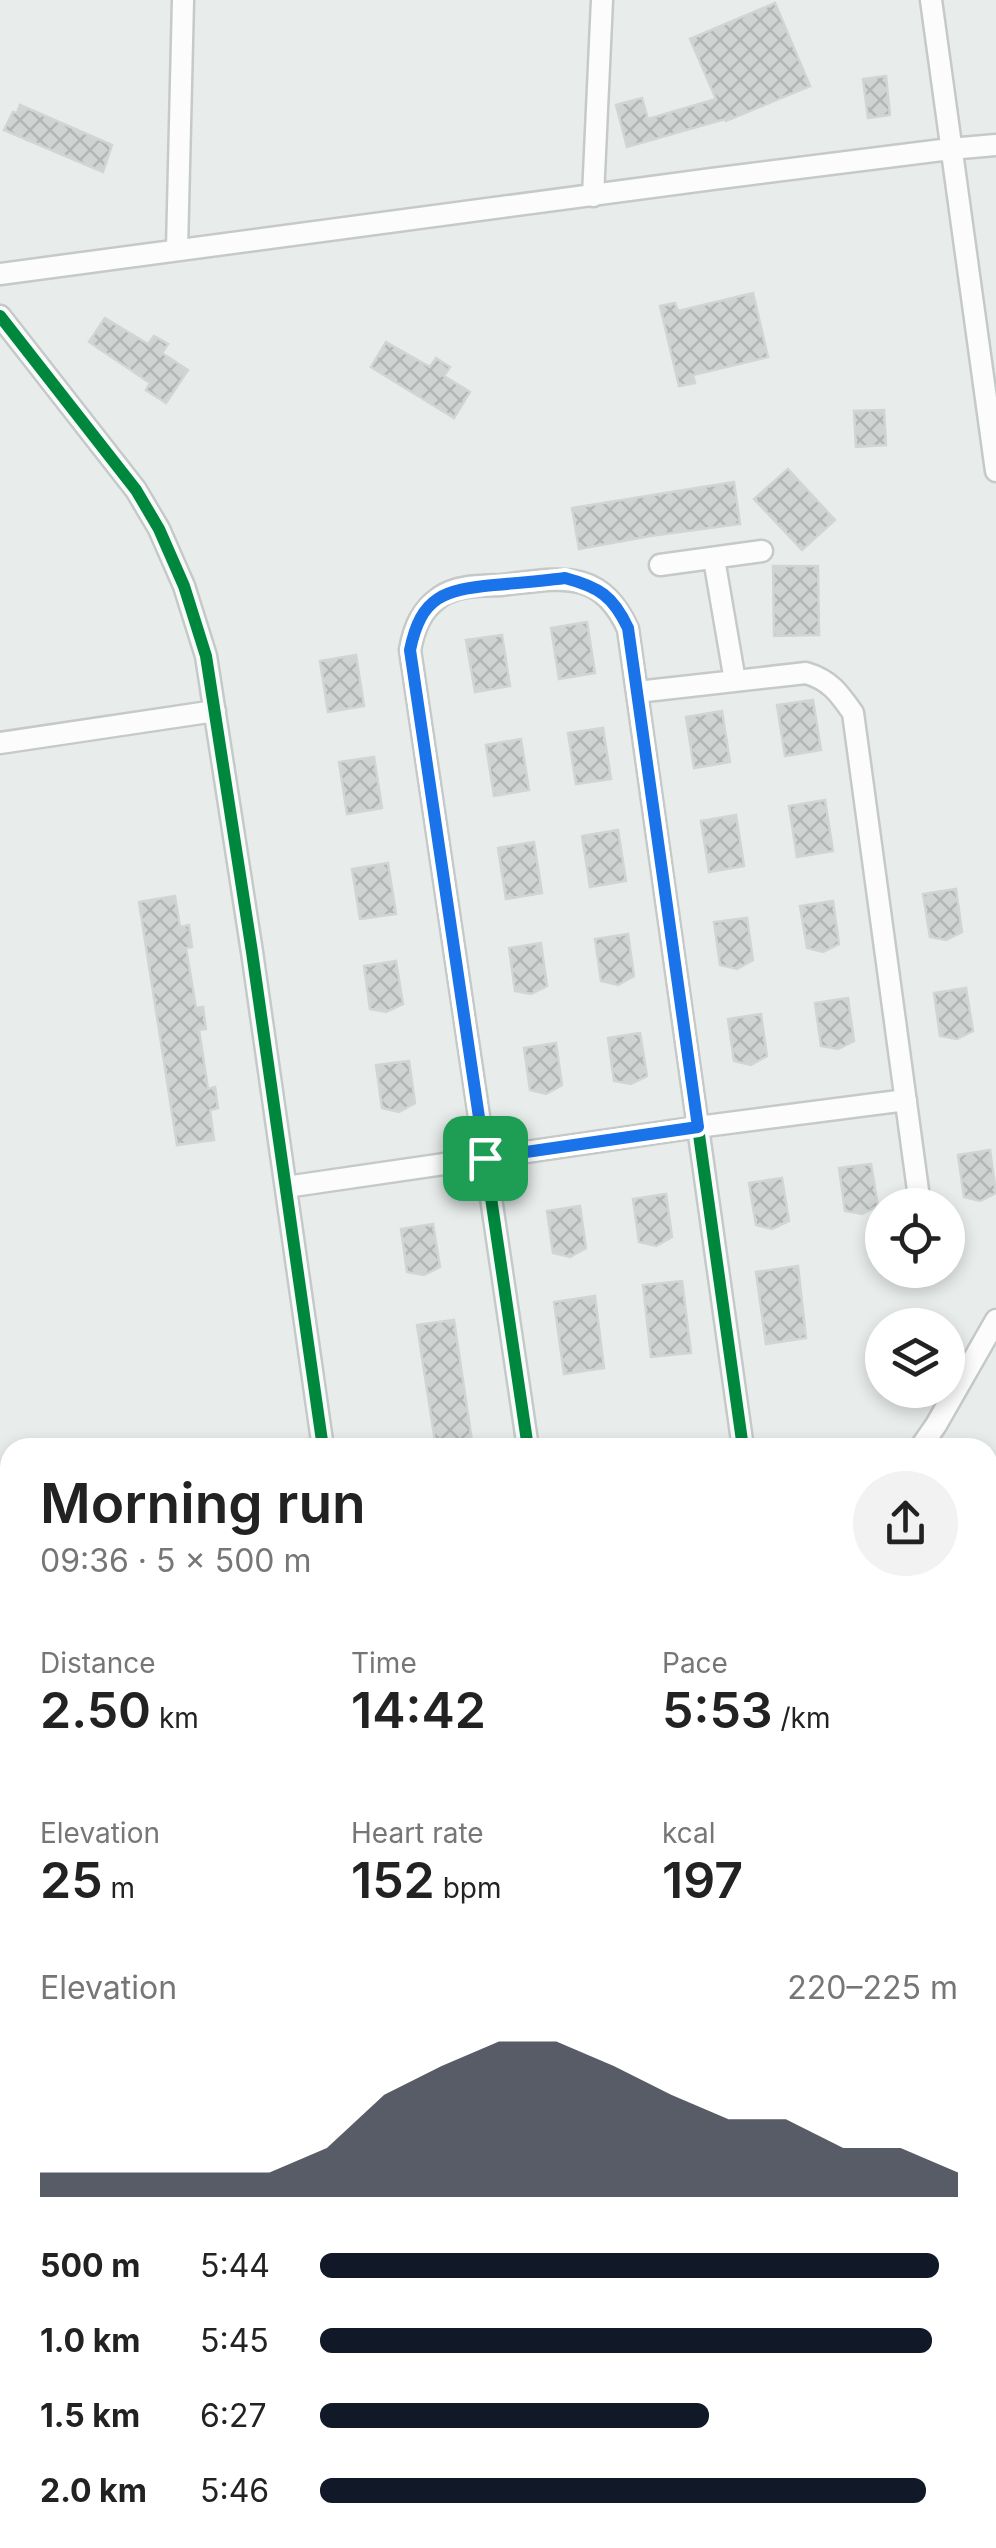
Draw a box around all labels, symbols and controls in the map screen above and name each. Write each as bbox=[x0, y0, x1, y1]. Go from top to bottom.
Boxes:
pin bbox=[443, 1116, 528, 1201]
icon: arrive bbox=[458, 1131, 513, 1186]
map controls bbox=[865, 1188, 965, 1408]
button: locate bbox=[865, 1188, 965, 1288]
button: layers bbox=[865, 1308, 965, 1408]
text: Morning run bbox=[40, 1470, 366, 1536]
button: share bbox=[853, 1471, 958, 1576]
text: 09:36 · 5 × 500 m bbox=[40, 1541, 312, 1580]
text: Distance bbox=[40, 1646, 156, 1680]
text: Time bbox=[351, 1646, 417, 1680]
text: Pace bbox=[662, 1646, 728, 1680]
text: 2.50 bbox=[40, 1680, 151, 1740]
text: 14:42 bbox=[351, 1680, 486, 1740]
text: 5:53 bbox=[662, 1680, 773, 1740]
text: km bbox=[151, 1701, 199, 1735]
text: /km bbox=[773, 1701, 831, 1735]
text: Elevation bbox=[40, 1816, 160, 1850]
text: Heart rate bbox=[351, 1816, 484, 1850]
text: kcal bbox=[662, 1816, 716, 1850]
text: 25 bbox=[40, 1850, 103, 1910]
text: 152 bbox=[351, 1850, 435, 1910]
text: 197 bbox=[662, 1850, 743, 1910]
text: m bbox=[103, 1871, 135, 1905]
text: bpm bbox=[435, 1871, 501, 1905]
text: Elevation bbox=[40, 1968, 177, 2007]
text: 220–225 m bbox=[787, 1968, 958, 2007]
text: 500 m bbox=[40, 2246, 140, 2285]
text: 5:44 bbox=[200, 2246, 270, 2285]
text: 1.0 km bbox=[40, 2321, 140, 2360]
text: 5:45 bbox=[200, 2321, 269, 2360]
text: 1.5 km bbox=[40, 2396, 140, 2435]
text: 6:27 bbox=[200, 2396, 267, 2435]
text: 2.0 km bbox=[40, 2471, 147, 2510]
text: 5:46 bbox=[200, 2471, 269, 2510]

